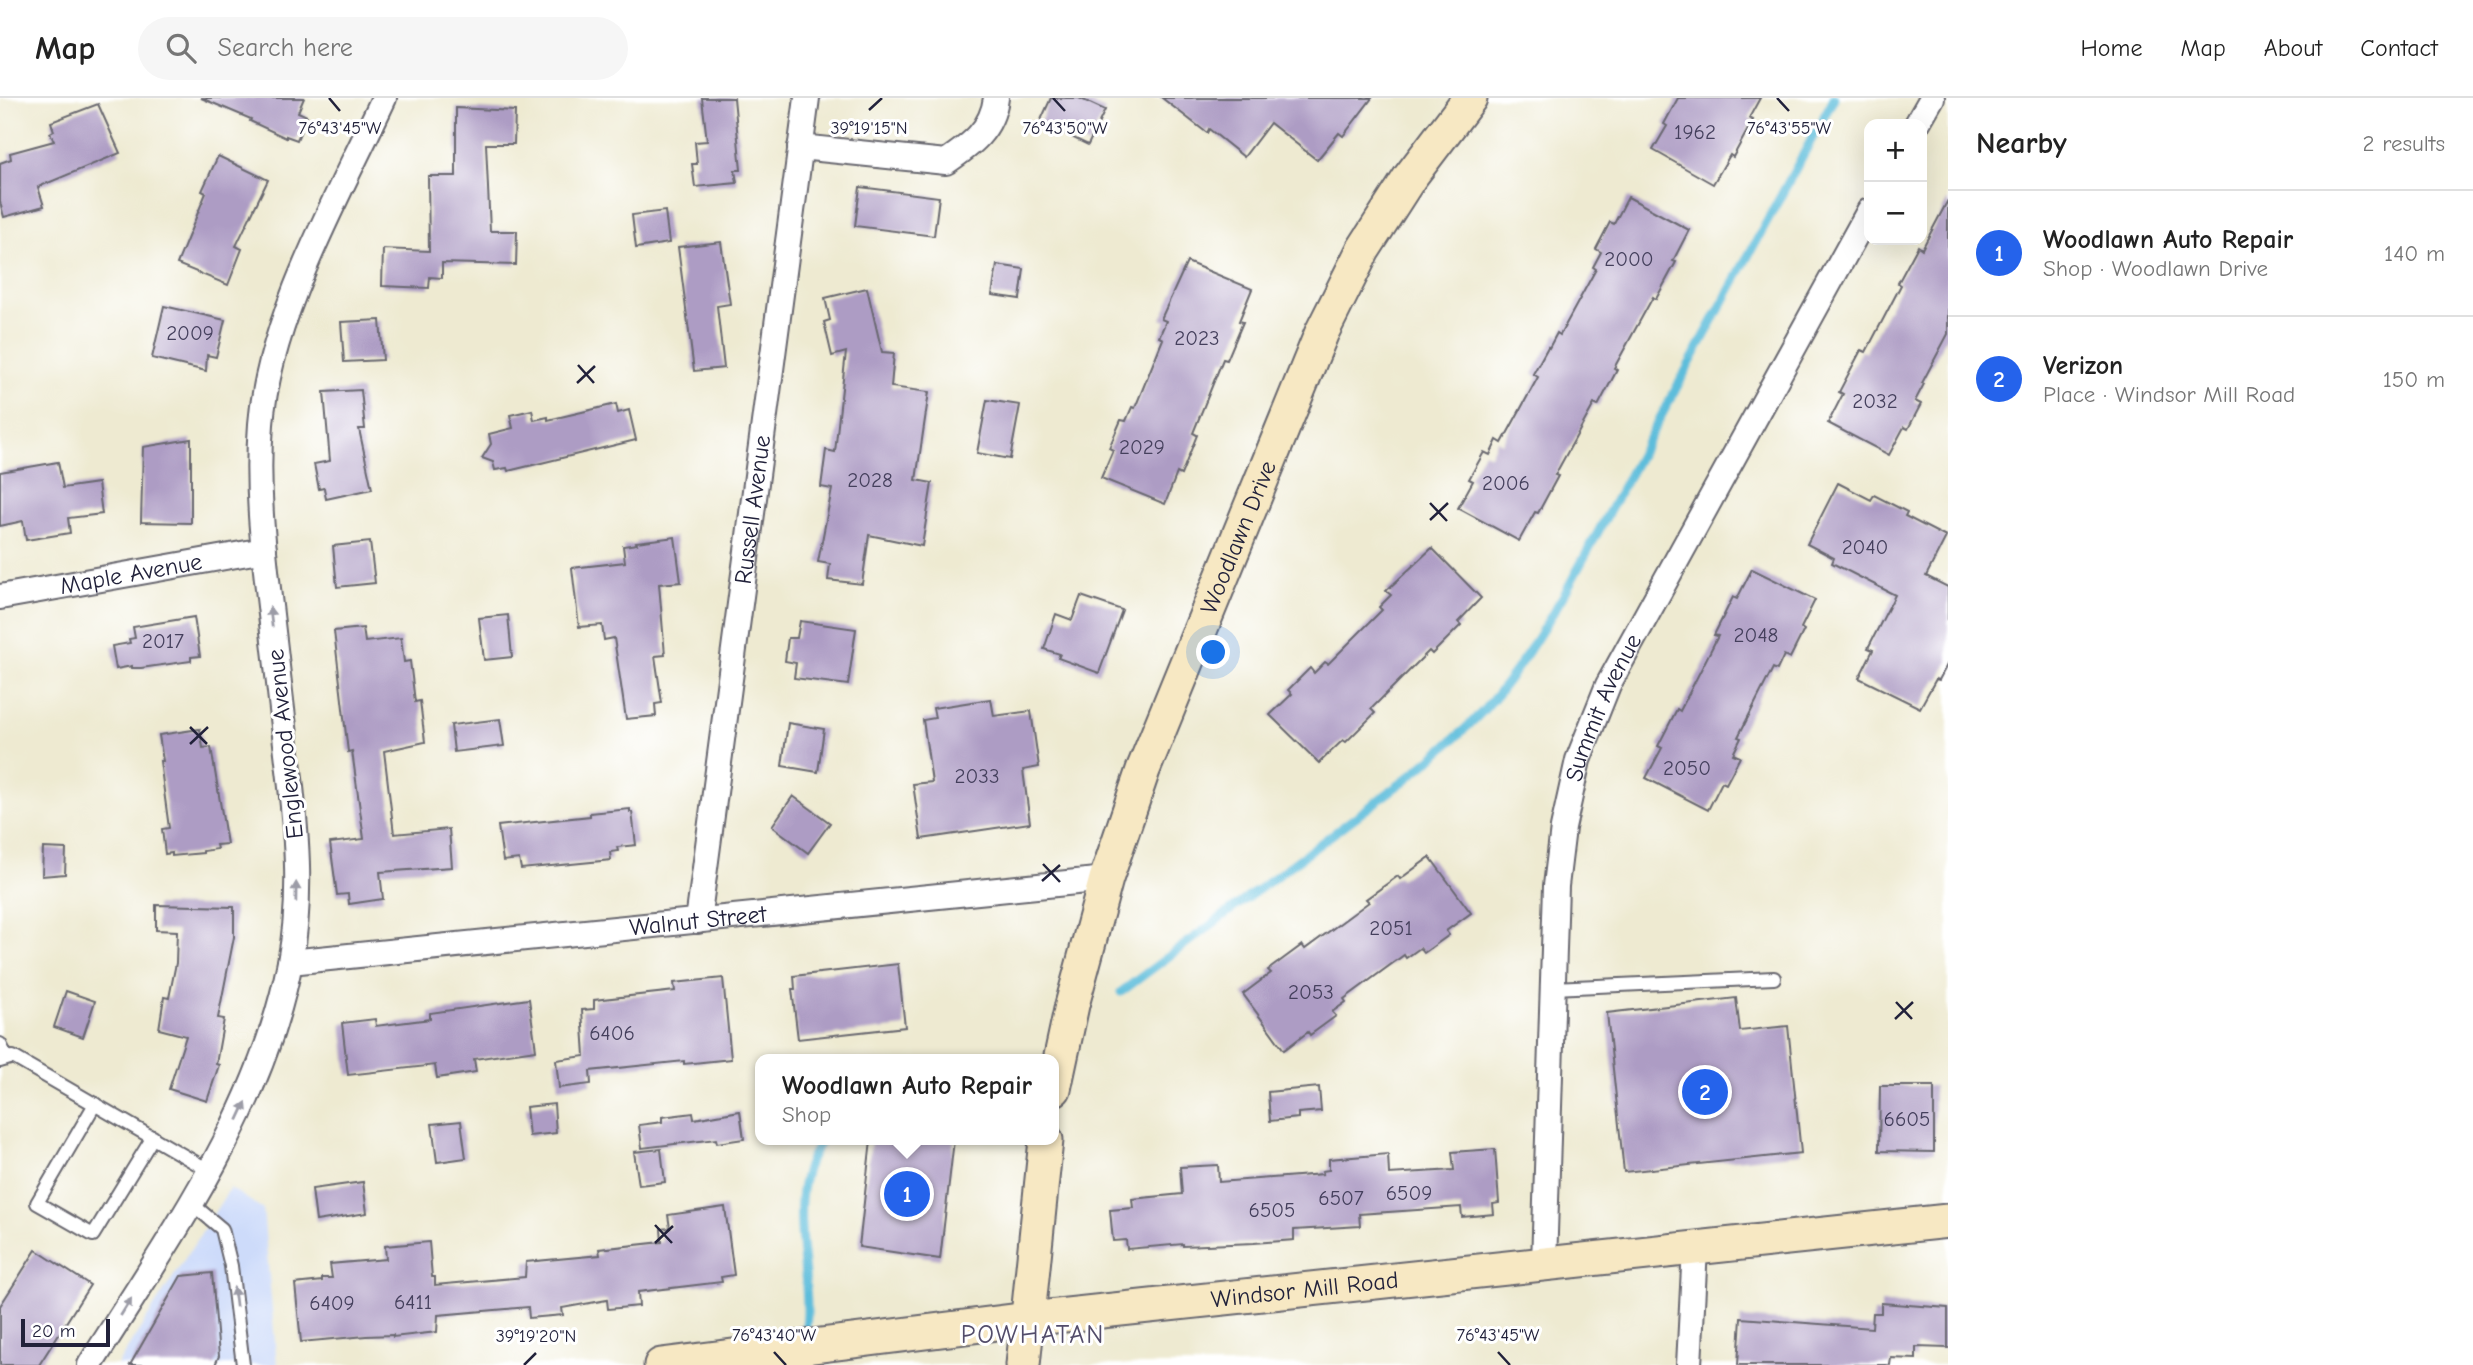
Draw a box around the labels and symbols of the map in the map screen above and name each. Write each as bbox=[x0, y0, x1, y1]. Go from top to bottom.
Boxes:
text: 76°43'45"W bbox=[299, 118, 382, 139]
text: 39°19'15"N bbox=[830, 118, 908, 139]
text: 76°43'50"W bbox=[1022, 118, 1108, 139]
text: 76°43'55"W bbox=[1747, 118, 1831, 139]
house number: 1962 bbox=[1674, 120, 1716, 144]
house number: 2000 bbox=[1604, 247, 1654, 271]
house number: 2009 bbox=[166, 321, 214, 345]
house number: 2023 bbox=[1174, 326, 1220, 350]
house number: 2032 bbox=[1852, 389, 1898, 413]
street label: Russell Avenue bbox=[729, 433, 776, 586]
house number: 2029 bbox=[1119, 435, 1165, 459]
street label: Woodlawn Drive bbox=[1194, 456, 1282, 618]
house number: 2028 bbox=[847, 468, 893, 492]
house number: 2006 bbox=[1482, 471, 1530, 495]
house number: 2040 bbox=[1842, 535, 1888, 559]
street label: Maple Avenue bbox=[58, 547, 204, 600]
one-way arrow bbox=[266, 606, 277, 628]
house number: 2048 bbox=[1734, 623, 1778, 647]
house number: 2017 bbox=[142, 629, 184, 653]
street label: Summit Avenue bbox=[1560, 629, 1647, 784]
your location bbox=[1196, 635, 1230, 669]
street label: Englewood Avenue bbox=[261, 648, 309, 840]
house number: 2050 bbox=[1663, 756, 1711, 780]
house number: 2033 bbox=[954, 764, 1000, 788]
one-way arrow bbox=[291, 881, 302, 903]
street label: Walnut Street bbox=[628, 900, 769, 941]
house number: 2051 bbox=[1369, 916, 1413, 940]
house number: 2053 bbox=[1288, 980, 1334, 1004]
house number: 6406 bbox=[589, 1021, 635, 1045]
pin: 2 bbox=[1682, 1066, 1728, 1118]
one-way arrow bbox=[236, 1101, 248, 1121]
house number: 6605 bbox=[1884, 1107, 1930, 1131]
pin: 1 bbox=[884, 1168, 930, 1220]
house number: 6509 bbox=[1386, 1181, 1432, 1205]
house number: 6507 bbox=[1318, 1186, 1364, 1210]
house number: 6505 bbox=[1249, 1198, 1295, 1222]
street label: Windsor Mill Road bbox=[1209, 1266, 1400, 1313]
one-way arrow bbox=[230, 1286, 241, 1308]
house number: 6411 bbox=[394, 1290, 432, 1314]
house number: 6409 bbox=[309, 1291, 355, 1315]
one-way arrow bbox=[120, 1297, 133, 1317]
scale bar bbox=[21, 1316, 110, 1348]
district label: POWHATAN bbox=[961, 1320, 1105, 1350]
text: 76°43'40"W bbox=[732, 1325, 816, 1346]
text: 76°43'45"W bbox=[1457, 1325, 1540, 1346]
text: 39°19'20"N bbox=[496, 1326, 576, 1347]

